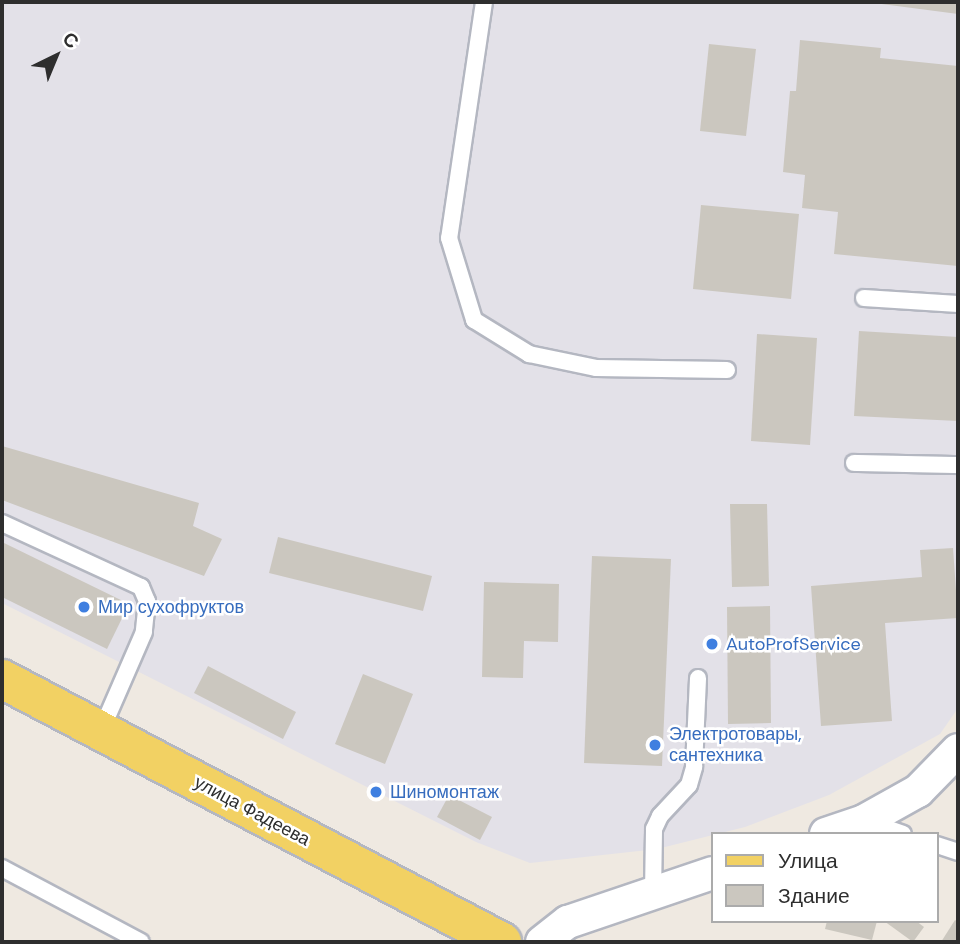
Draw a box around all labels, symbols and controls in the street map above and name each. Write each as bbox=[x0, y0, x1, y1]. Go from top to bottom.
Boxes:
north arrow bbox=[21, 21, 91, 91]
text: С bbox=[57, 26, 84, 54]
place label: Мир сухофруктов bbox=[98, 596, 244, 618]
marker: Мир сухофруктов bbox=[76, 599, 92, 615]
place label: AutoProfService bbox=[726, 633, 861, 655]
marker: AutoProfService bbox=[704, 636, 720, 652]
place label: Электротовары, сантехника bbox=[669, 724, 801, 766]
marker: Электротовары, сантехника bbox=[647, 737, 663, 753]
street label: улица Фадеева bbox=[190, 771, 314, 851]
place label: Шиномонтаж bbox=[390, 781, 499, 803]
marker: Шиномонтаж bbox=[368, 784, 384, 800]
legend bbox=[712, 832, 939, 923]
text: Улица bbox=[778, 847, 838, 875]
text: Здание bbox=[778, 882, 850, 910]

